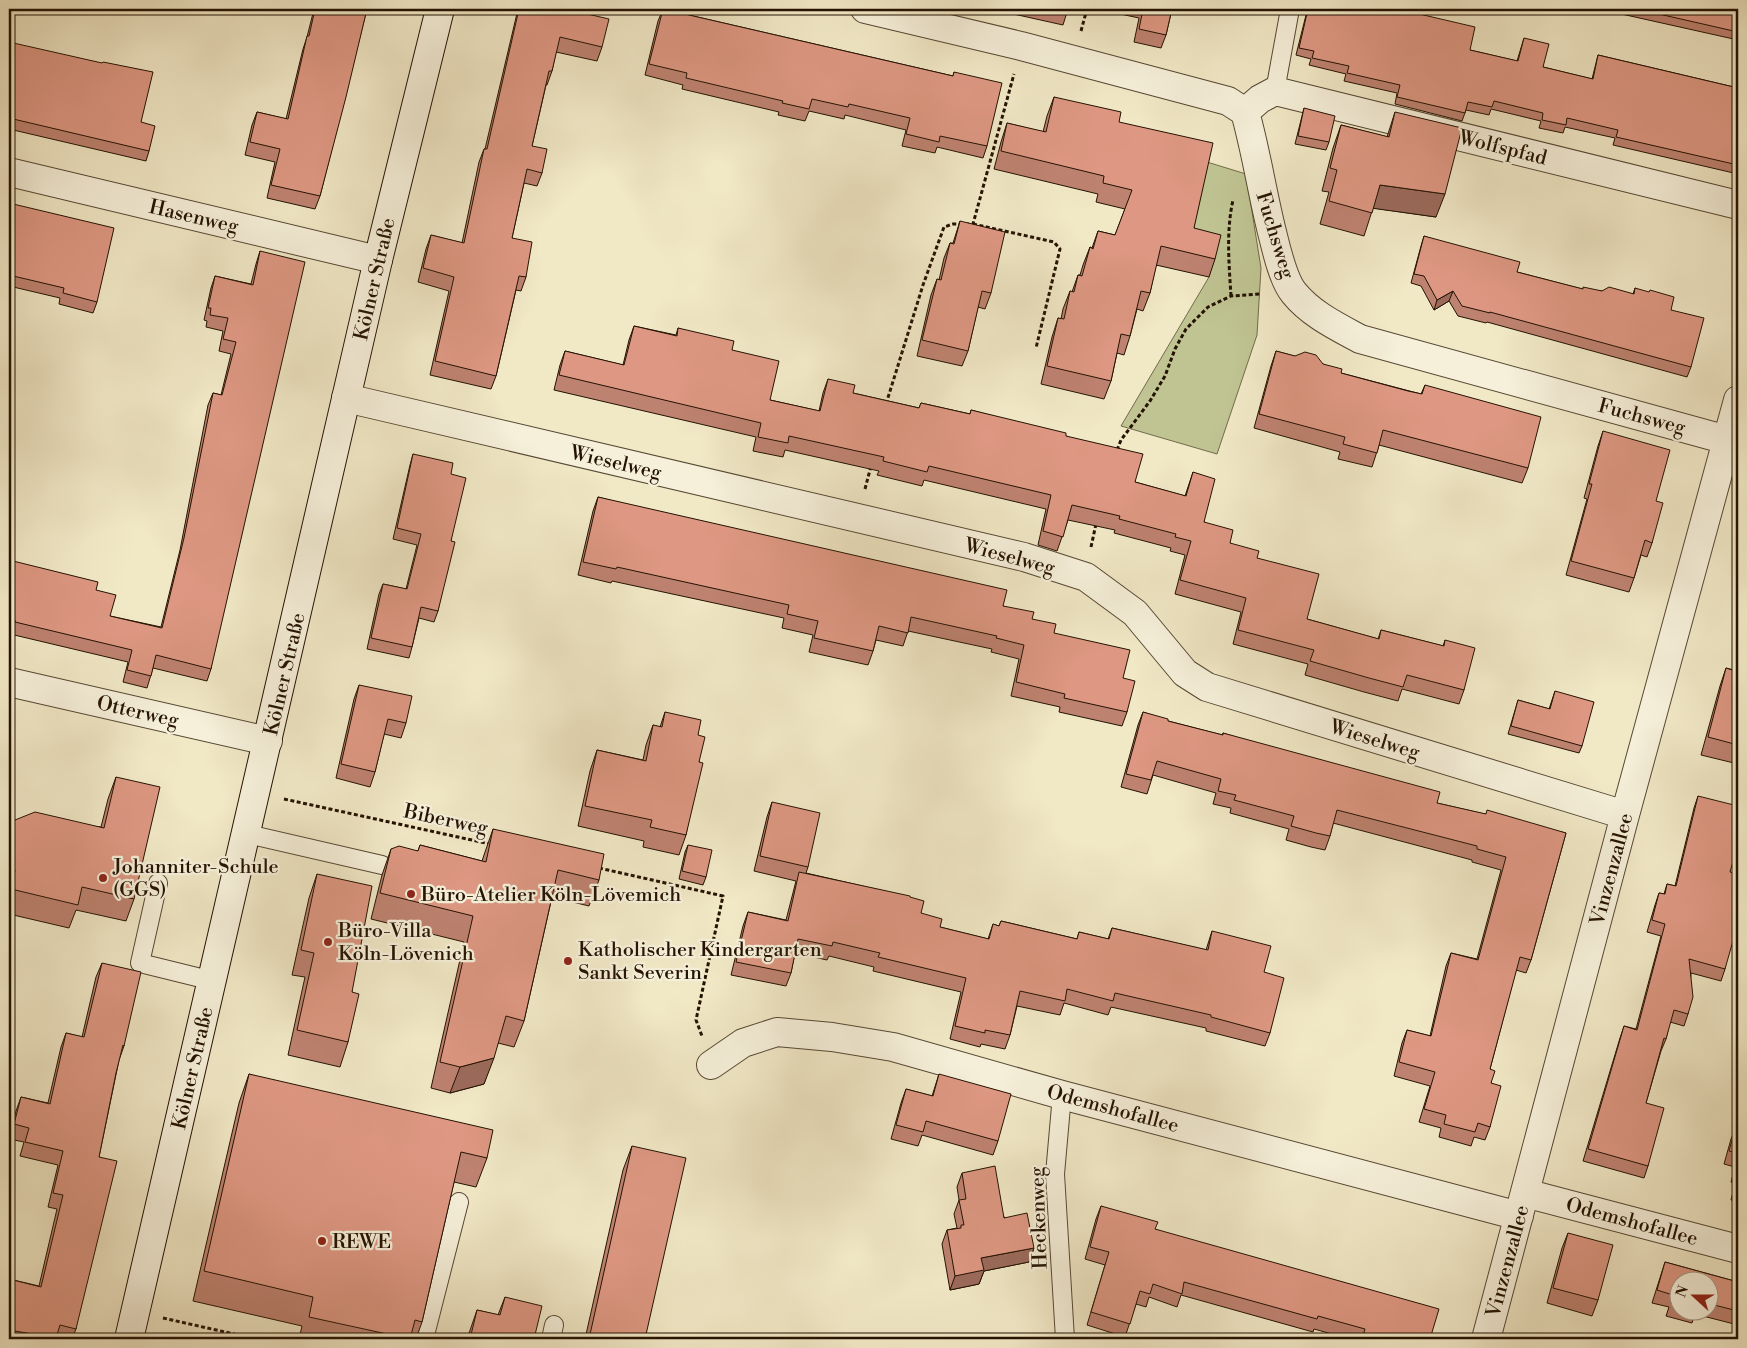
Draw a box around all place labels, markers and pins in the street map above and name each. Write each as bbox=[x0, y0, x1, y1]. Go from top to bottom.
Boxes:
place label: Johanniter-Schule (GGS) bbox=[112, 855, 279, 903]
marker: Johanniter-Schule (GGS) bbox=[97, 872, 109, 884]
place label: Büro-Atelier Köln-Lövemich bbox=[420, 883, 681, 908]
marker: Büro-Atelier Köln-Lövemich bbox=[405, 888, 417, 900]
place label: Büro-Villa Köln-Lövenich bbox=[337, 919, 474, 967]
marker: Büro-Villa Köln-Lövenich bbox=[322, 936, 334, 948]
place label: Katholischer Kindergarten Sankt Severin bbox=[578, 938, 822, 986]
marker: Katholischer Kindergarten Sankt Severin bbox=[562, 955, 574, 967]
place label: REWE bbox=[332, 1230, 391, 1255]
marker: REWE bbox=[316, 1235, 328, 1247]

